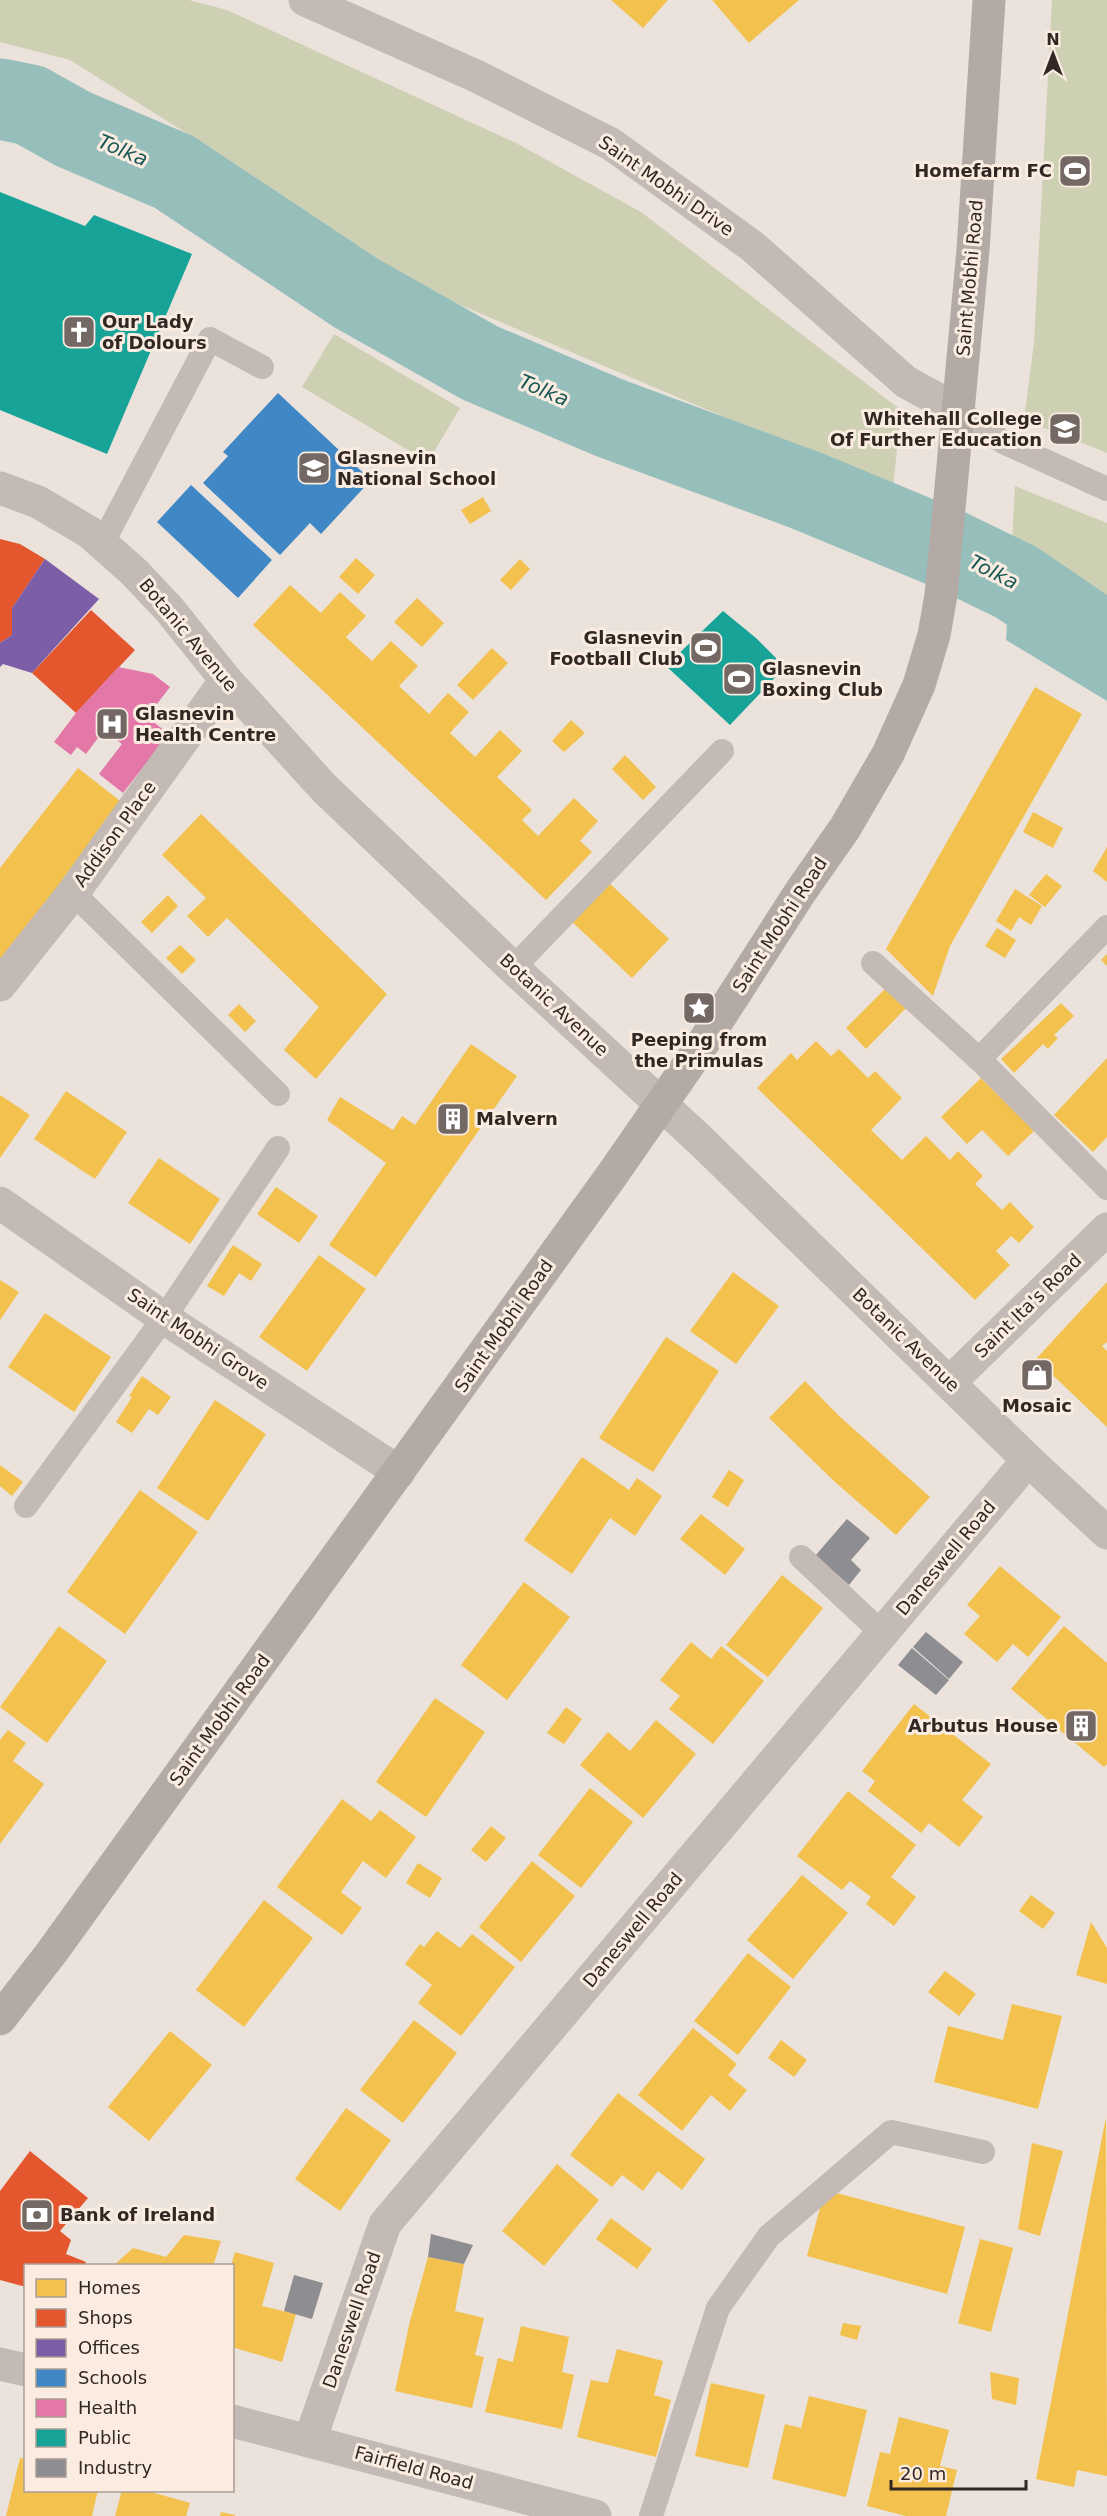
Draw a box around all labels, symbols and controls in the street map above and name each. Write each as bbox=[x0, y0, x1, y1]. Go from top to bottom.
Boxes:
north arrow bbox=[1023, 24, 1083, 84]
text: N bbox=[1046, 30, 1060, 49]
water label: Tolka bbox=[95, 129, 151, 171]
street label: Saint Mobhi Drive bbox=[595, 131, 738, 240]
sports icon: Homefarm FC bbox=[1057, 153, 1093, 189]
place label: Homefarm FC bbox=[914, 160, 1052, 181]
street label: Saint Mobhi Road bbox=[952, 199, 987, 357]
place label: Our Lady of Dolours bbox=[102, 311, 207, 353]
church icon: Our Lady of Dolours bbox=[61, 314, 97, 350]
water label: Tolka bbox=[516, 369, 572, 411]
place label: Whitehall College Of Further Education bbox=[830, 408, 1042, 450]
school or university icon: Whitehall College Of Further Education bbox=[1047, 411, 1083, 447]
place label: Glasnevin National School bbox=[337, 447, 496, 489]
school or university icon: Glasnevin National School bbox=[296, 450, 332, 486]
water label: Tolka bbox=[966, 550, 1022, 594]
street label: Botanic Avenue bbox=[135, 574, 242, 695]
place label: Glasnevin Football Club bbox=[549, 627, 683, 669]
sports icon: Glasnevin Football Club bbox=[688, 630, 724, 666]
place label: Glasnevin Boxing Club bbox=[762, 658, 883, 700]
sports icon: Glasnevin Boxing Club bbox=[721, 661, 757, 697]
place label: Glasnevin Health Centre bbox=[135, 703, 276, 745]
hospital icon: Glasnevin Health Centre bbox=[94, 706, 130, 742]
street label: Addison Place bbox=[69, 777, 160, 891]
street label: Saint Mobhi Road bbox=[728, 853, 831, 996]
street label: Botanic Avenue bbox=[496, 949, 613, 1060]
place icon: Peeping from the Primulas bbox=[681, 990, 717, 1026]
place label: Peeping from the Primulas bbox=[631, 1029, 767, 1071]
building icon: Malvern bbox=[435, 1101, 471, 1137]
place label: Malvern bbox=[476, 1108, 558, 1129]
street label: Saint Ita's Road bbox=[970, 1249, 1085, 1362]
street label: Saint Mobhi Road bbox=[450, 1255, 557, 1396]
street label: Botanic Avenue bbox=[849, 1283, 964, 1396]
street label: Saint Mobhi Grove bbox=[124, 1284, 273, 1394]
shop icon: Mosaic bbox=[1019, 1357, 1055, 1393]
place label: Mosaic bbox=[1002, 1395, 1072, 1416]
street label: Daneswell Road bbox=[891, 1496, 1000, 1619]
street label: Saint Mobhi Road bbox=[165, 1650, 274, 1789]
building icon: Arbutus House bbox=[1063, 1708, 1099, 1744]
place label: Arbutus House bbox=[908, 1715, 1058, 1736]
street label: Daneswell Road bbox=[578, 1868, 687, 1991]
bank icon: Bank of Ireland bbox=[19, 2197, 55, 2233]
place label: Bank of Ireland bbox=[60, 2204, 215, 2225]
street label: Daneswell Road bbox=[318, 2249, 385, 2391]
legend bbox=[24, 2264, 234, 2492]
text: Homes bbox=[78, 2277, 141, 2298]
text: Shops bbox=[78, 2307, 133, 2328]
text: Offices bbox=[78, 2337, 140, 2358]
text: Schools bbox=[78, 2367, 147, 2388]
text: Health bbox=[78, 2397, 137, 2418]
text: Public bbox=[78, 2427, 131, 2448]
street label: Fairfield Road bbox=[353, 2442, 476, 2493]
scale bar bbox=[891, 2453, 1026, 2491]
text: Industry bbox=[78, 2457, 152, 2478]
text: 20 m bbox=[900, 2463, 946, 2484]

